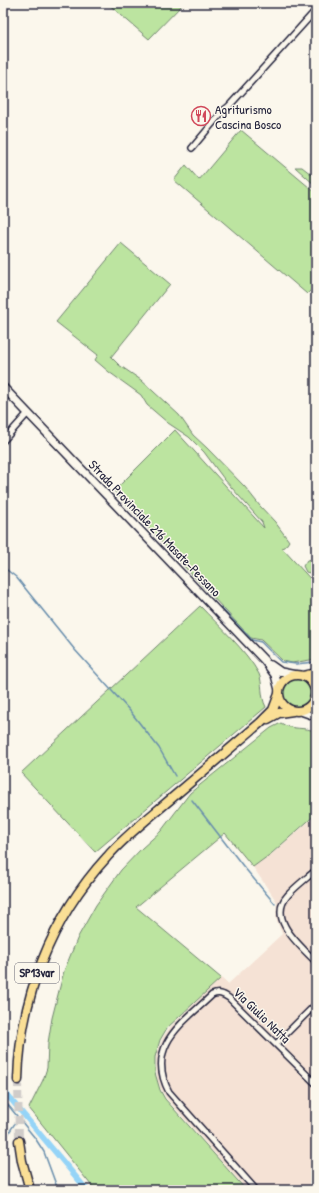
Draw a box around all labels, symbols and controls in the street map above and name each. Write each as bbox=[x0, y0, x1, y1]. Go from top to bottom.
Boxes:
place label: Agriturismo Cascina Bosco bbox=[215, 100, 281, 133]
restaurant icon: Agriturismo Cascina Bosco bbox=[190, 105, 212, 127]
street label: Strada Provinciale 216 Masate-Pessano bbox=[85, 456, 225, 600]
road number: SP13var bbox=[15, 963, 59, 983]
street label: Via Giulio Natta bbox=[229, 983, 295, 1047]

